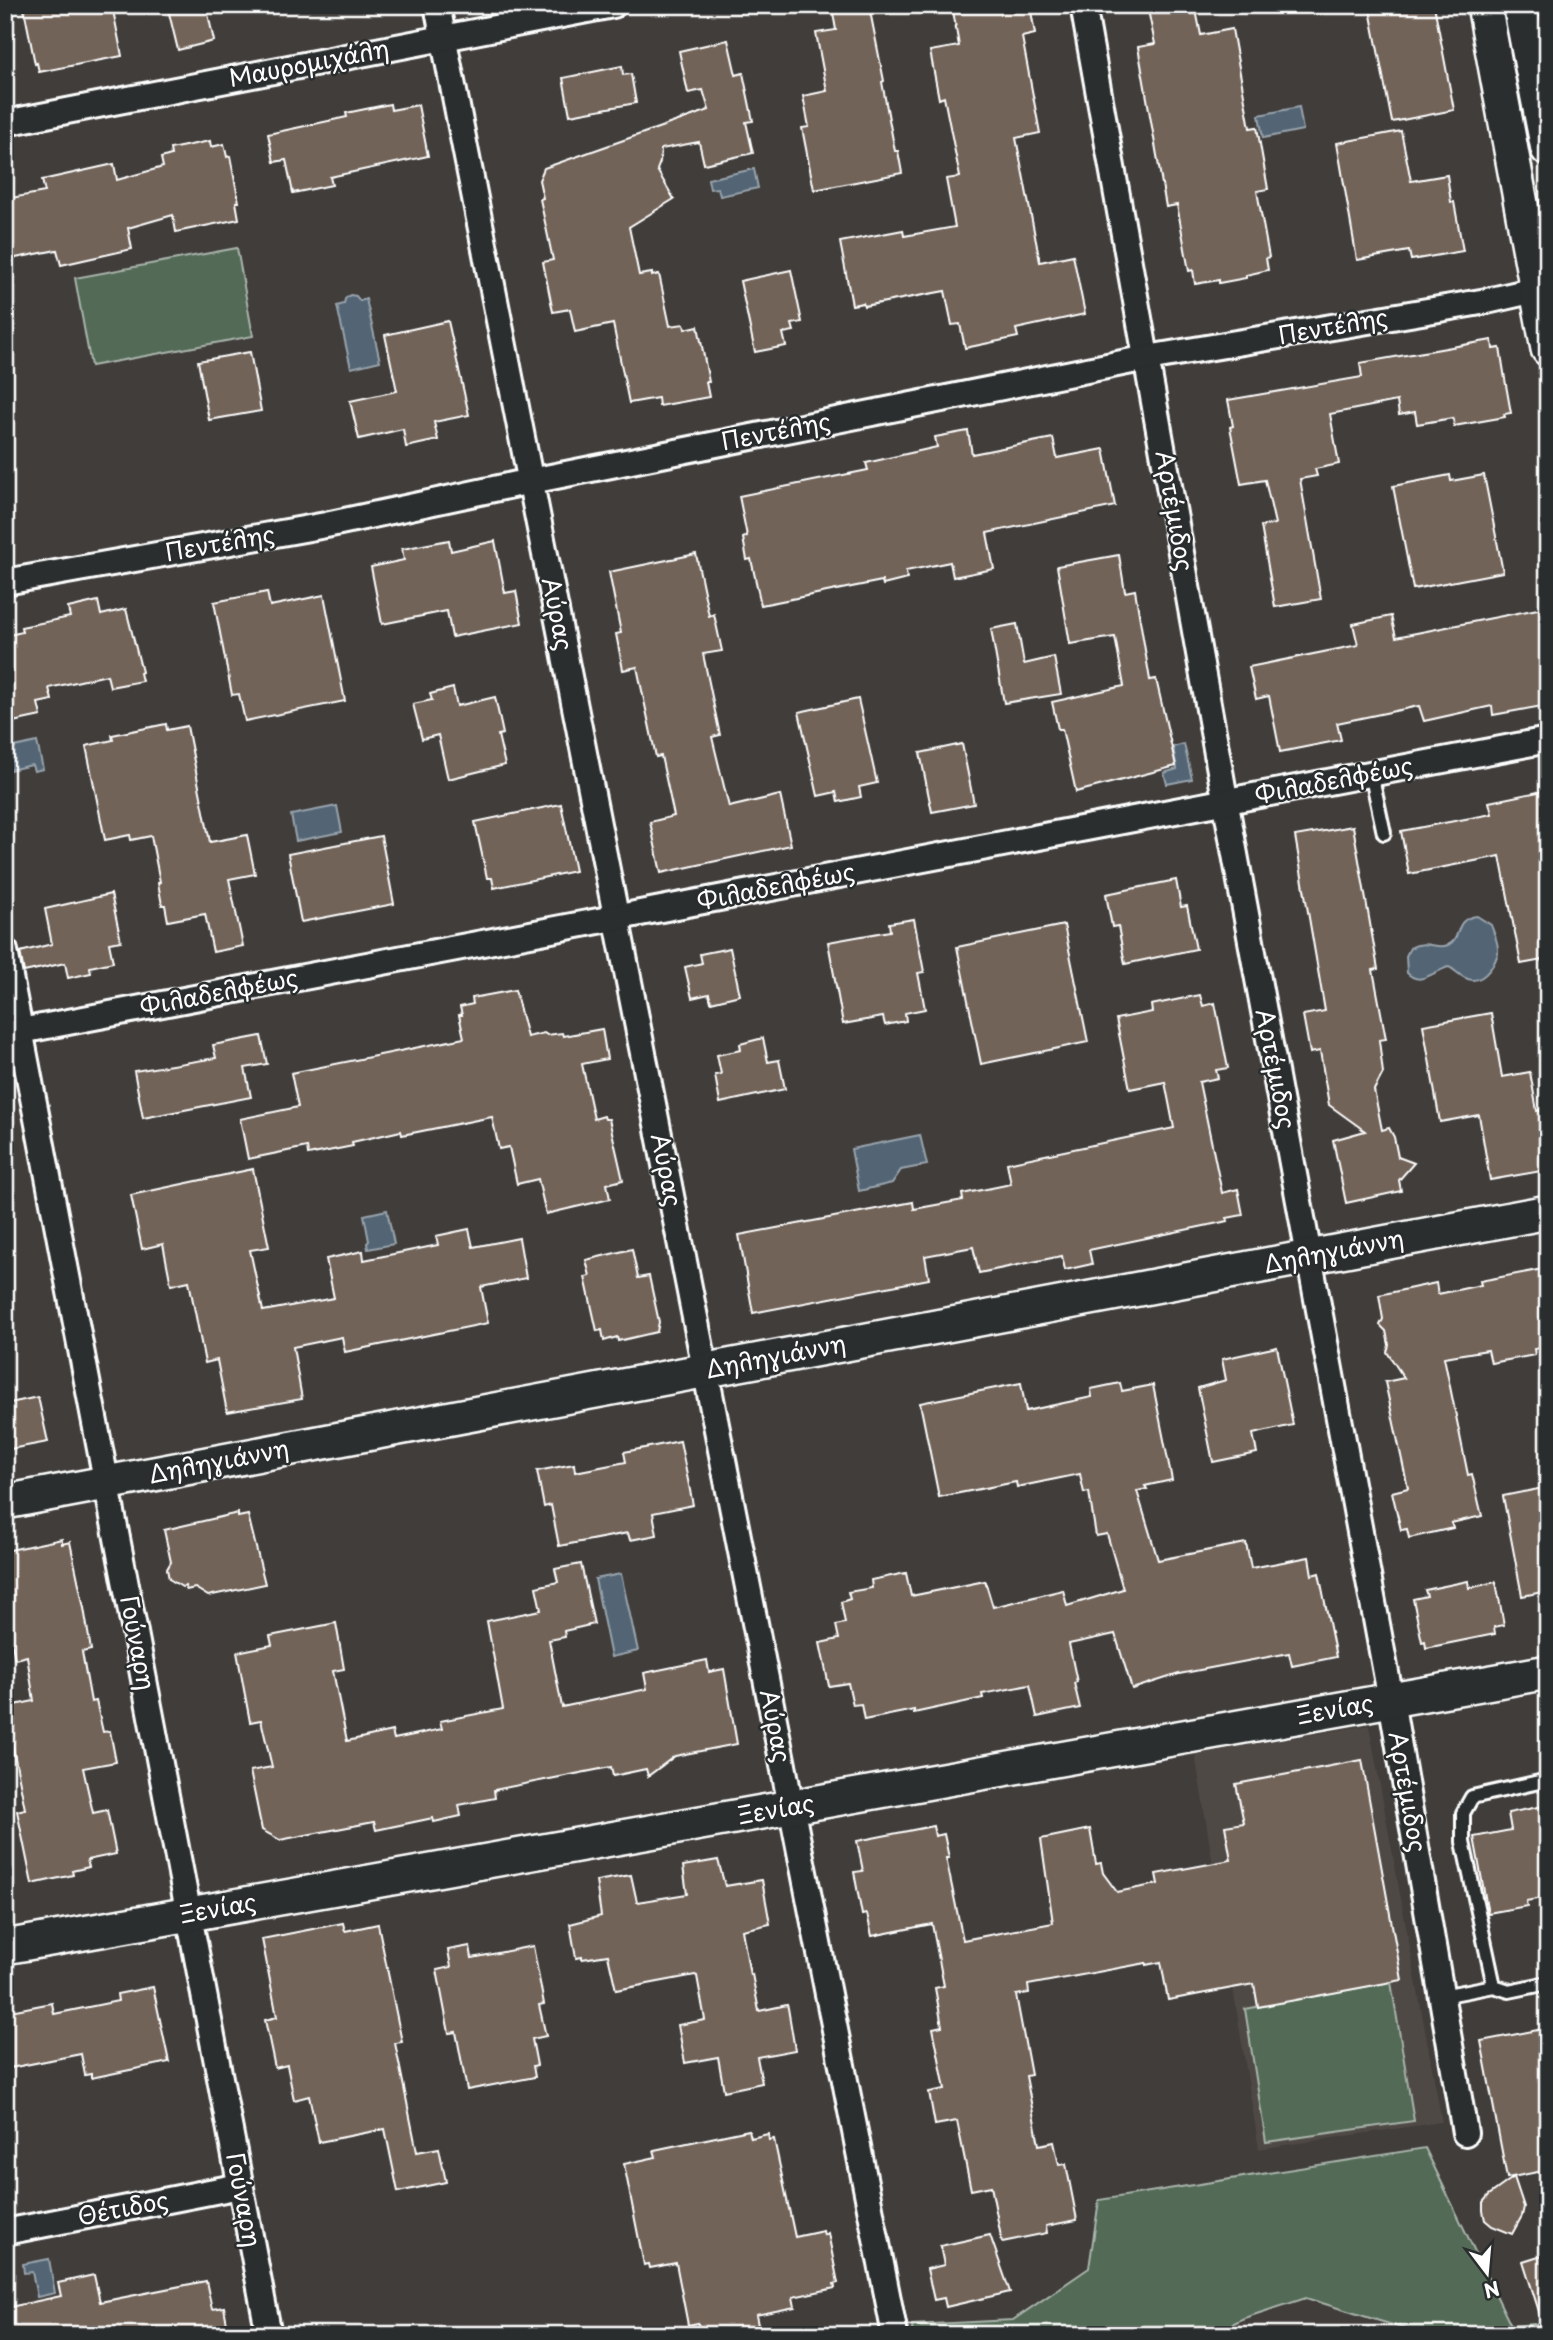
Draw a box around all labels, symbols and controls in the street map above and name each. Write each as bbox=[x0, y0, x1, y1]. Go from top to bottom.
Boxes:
street label: Μαυρομιχάλη bbox=[225, 29, 392, 95]
street label: Πεντέλης bbox=[1275, 298, 1390, 352]
street label: Πεντέλης bbox=[718, 402, 833, 458]
street label: Αρτέμιδος bbox=[1148, 447, 1204, 574]
street label: Πεντέλης bbox=[162, 515, 277, 569]
street label: Αύρας bbox=[534, 574, 584, 653]
street label: Φιλαδελφέως bbox=[1252, 746, 1416, 812]
street label: Φιλαδελφέως bbox=[694, 852, 858, 918]
street label: Φιλαδελφέως bbox=[137, 958, 301, 1024]
street label: Αρτέμιδος bbox=[1248, 1005, 1306, 1132]
street label: Αύρας bbox=[643, 1130, 693, 1209]
street label: Δηληγιάννη bbox=[1260, 1219, 1407, 1281]
street label: Δηληγιάννη bbox=[702, 1324, 849, 1386]
street label: Δηληγιάννη bbox=[145, 1429, 292, 1491]
street label: Γούναρη bbox=[112, 1592, 166, 1693]
street label: Ξενίας bbox=[1293, 1684, 1376, 1732]
street label: Αύρας bbox=[752, 1686, 802, 1765]
street label: Αρτέμιδος bbox=[1381, 1728, 1437, 1855]
street label: Ξενίας bbox=[734, 1784, 817, 1832]
street label: Ξενίας bbox=[176, 1883, 259, 1931]
street label: Γούναρη bbox=[218, 2149, 272, 2250]
street label: Θέτιδος bbox=[74, 2181, 171, 2233]
north arrow bbox=[1452, 2238, 1522, 2308]
text: N bbox=[1481, 2275, 1503, 2306]

